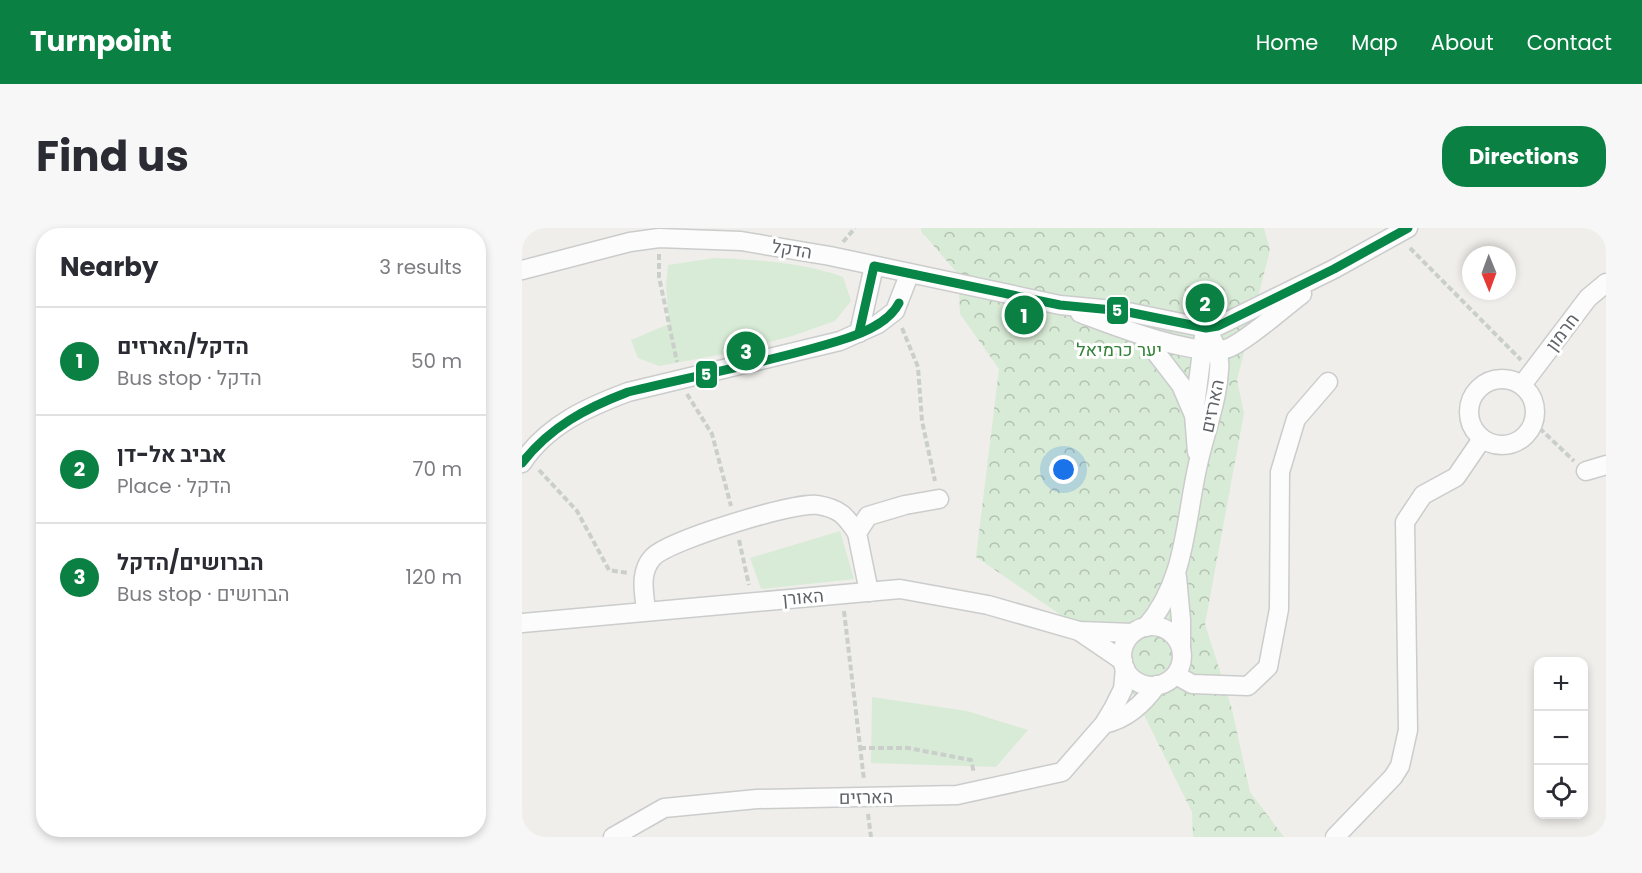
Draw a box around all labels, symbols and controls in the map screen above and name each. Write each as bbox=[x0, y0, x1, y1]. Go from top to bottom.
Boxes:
text: Turnpoint bbox=[30, 22, 172, 61]
text: Home bbox=[1256, 28, 1318, 57]
text: Map bbox=[1351, 28, 1398, 57]
text: About bbox=[1431, 28, 1494, 57]
text: Contact bbox=[1527, 28, 1612, 57]
button: Directions bbox=[1442, 126, 1606, 187]
text: Find us bbox=[36, 127, 189, 186]
street label: הדקל bbox=[770, 233, 814, 265]
north arrow bbox=[1462, 246, 1516, 300]
text: Nearby bbox=[60, 249, 158, 285]
text: 3 results bbox=[379, 253, 462, 281]
pin: 2 bbox=[1186, 280, 1224, 326]
pin: 1 bbox=[1004, 292, 1044, 338]
line badge: 5 bbox=[1106, 296, 1129, 325]
text: 5 bbox=[1112, 299, 1122, 322]
street label: חרמון bbox=[1539, 308, 1585, 356]
pin: 3 bbox=[726, 328, 766, 374]
text: הדקל/הארזים bbox=[117, 331, 249, 362]
park label: יער כרמיאל bbox=[1076, 337, 1162, 362]
text: 1 bbox=[76, 347, 83, 375]
text: 50 m bbox=[411, 347, 462, 375]
line badge: 5 bbox=[695, 360, 718, 389]
text: 5 bbox=[701, 363, 711, 386]
text: Bus stop · הדקל bbox=[117, 364, 262, 392]
street label: הארזים bbox=[1194, 377, 1230, 435]
text: אביב אל-דן bbox=[117, 439, 226, 470]
text: 2 bbox=[74, 455, 85, 483]
text: 70 m bbox=[413, 455, 462, 483]
your location bbox=[1049, 455, 1078, 484]
text: Place · הדקל bbox=[117, 472, 231, 500]
text: הברושים/הדקל bbox=[117, 547, 264, 578]
text: 3 bbox=[73, 563, 86, 591]
text: 120 m bbox=[406, 563, 462, 591]
text: Bus stop · הברושים bbox=[117, 580, 289, 608]
street label: האורן bbox=[781, 583, 825, 611]
map controls bbox=[1534, 657, 1588, 819]
button: + bbox=[1534, 657, 1588, 711]
button: − bbox=[1534, 711, 1588, 765]
button: locate bbox=[1534, 765, 1588, 819]
street label: הארזים bbox=[839, 784, 893, 810]

